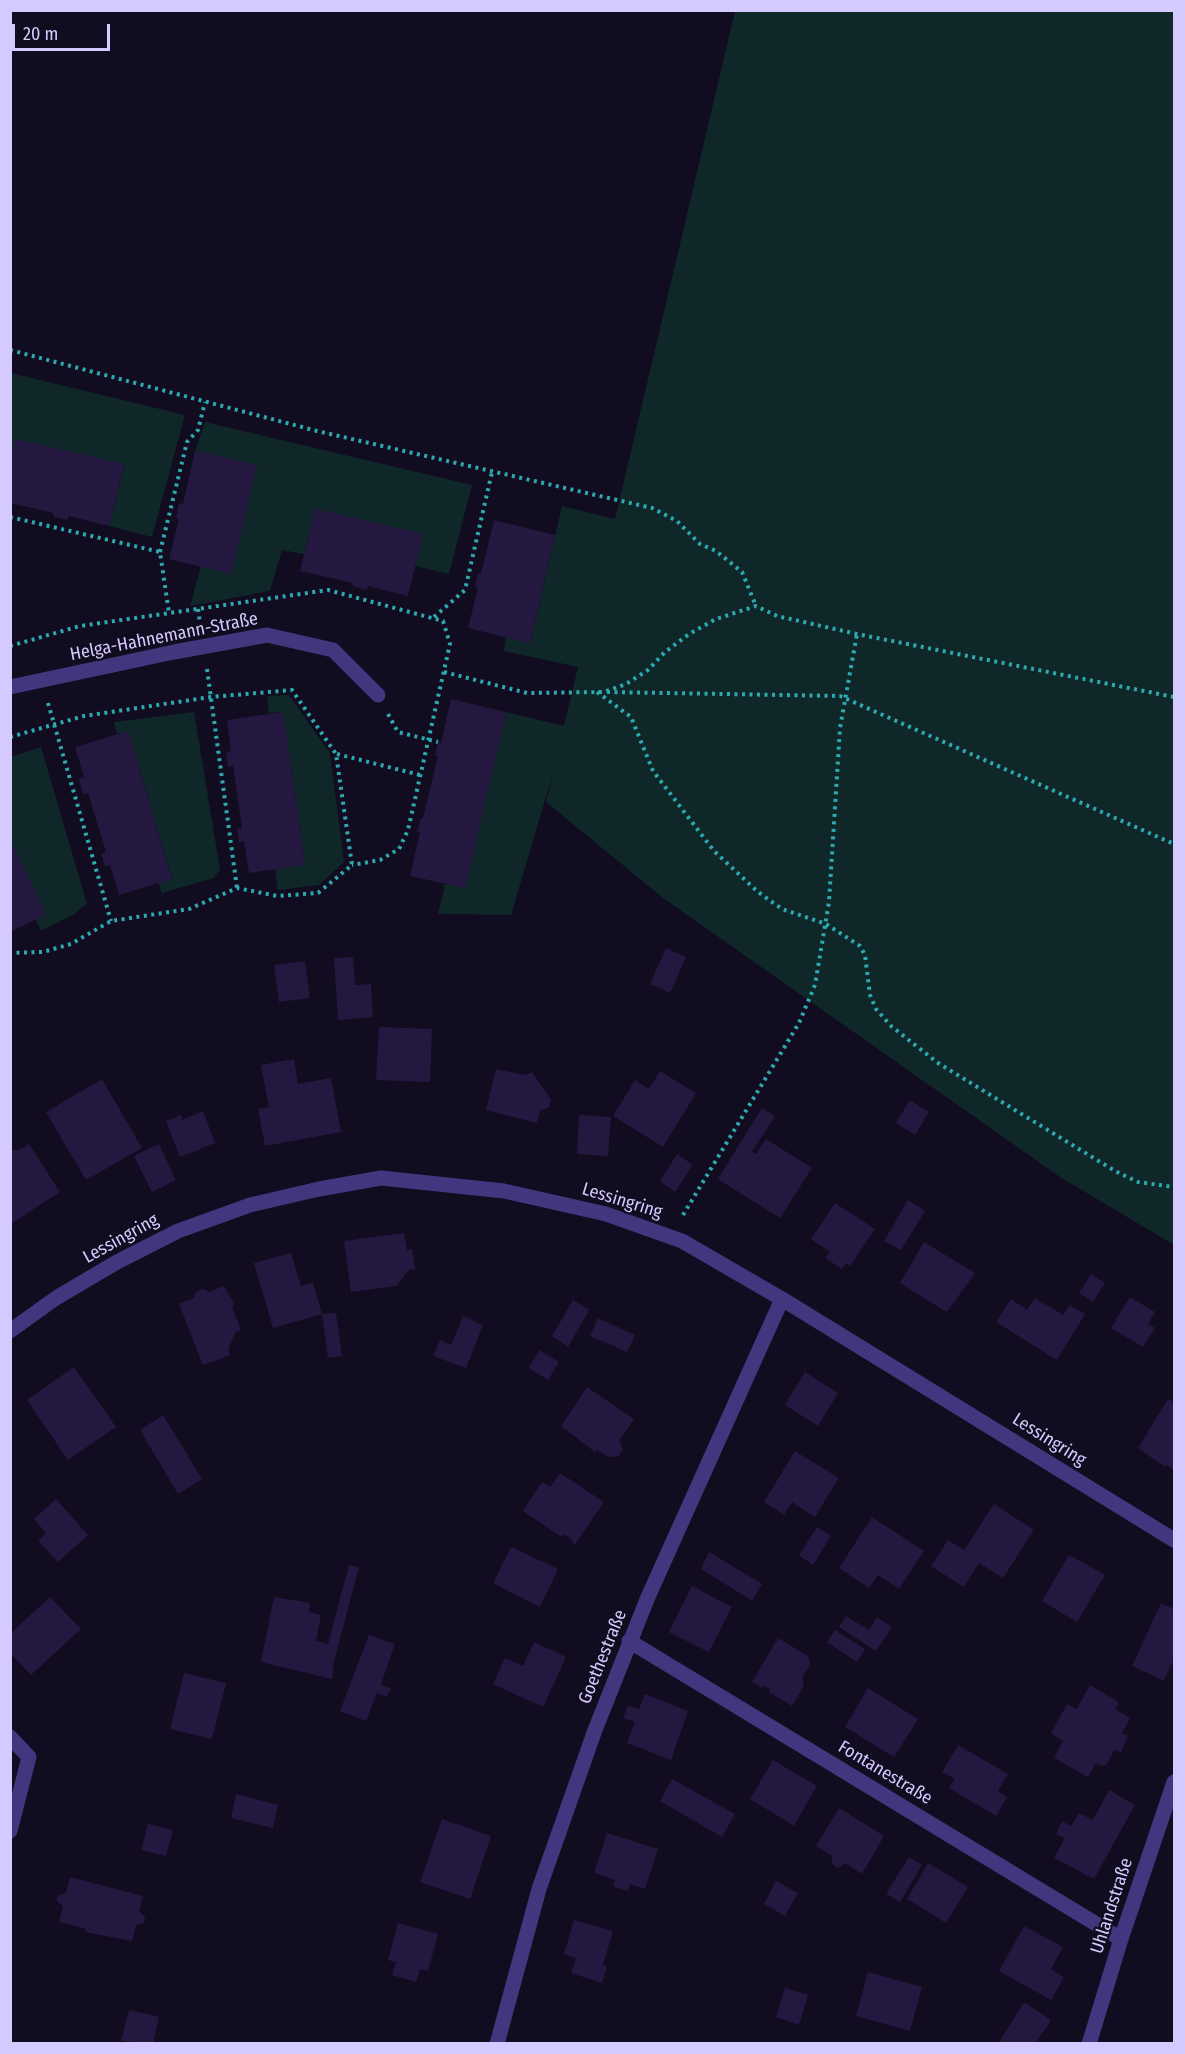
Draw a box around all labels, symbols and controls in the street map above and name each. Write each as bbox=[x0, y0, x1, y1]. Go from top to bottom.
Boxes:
scale bar bbox=[15, 12, 112, 50]
text: 20 m bbox=[23, 23, 58, 45]
street label: Helga-Hahnemann-Straße bbox=[68, 608, 260, 666]
street label: Lessingring bbox=[579, 1179, 665, 1223]
street label: Lessingring bbox=[80, 1209, 162, 1269]
street label: Lessingring bbox=[1008, 1409, 1090, 1471]
street label: Goethestraße bbox=[574, 1607, 632, 1707]
street label: Fontanestraße bbox=[834, 1736, 936, 1810]
street label: Uhlandstraße bbox=[1086, 1855, 1138, 1957]

